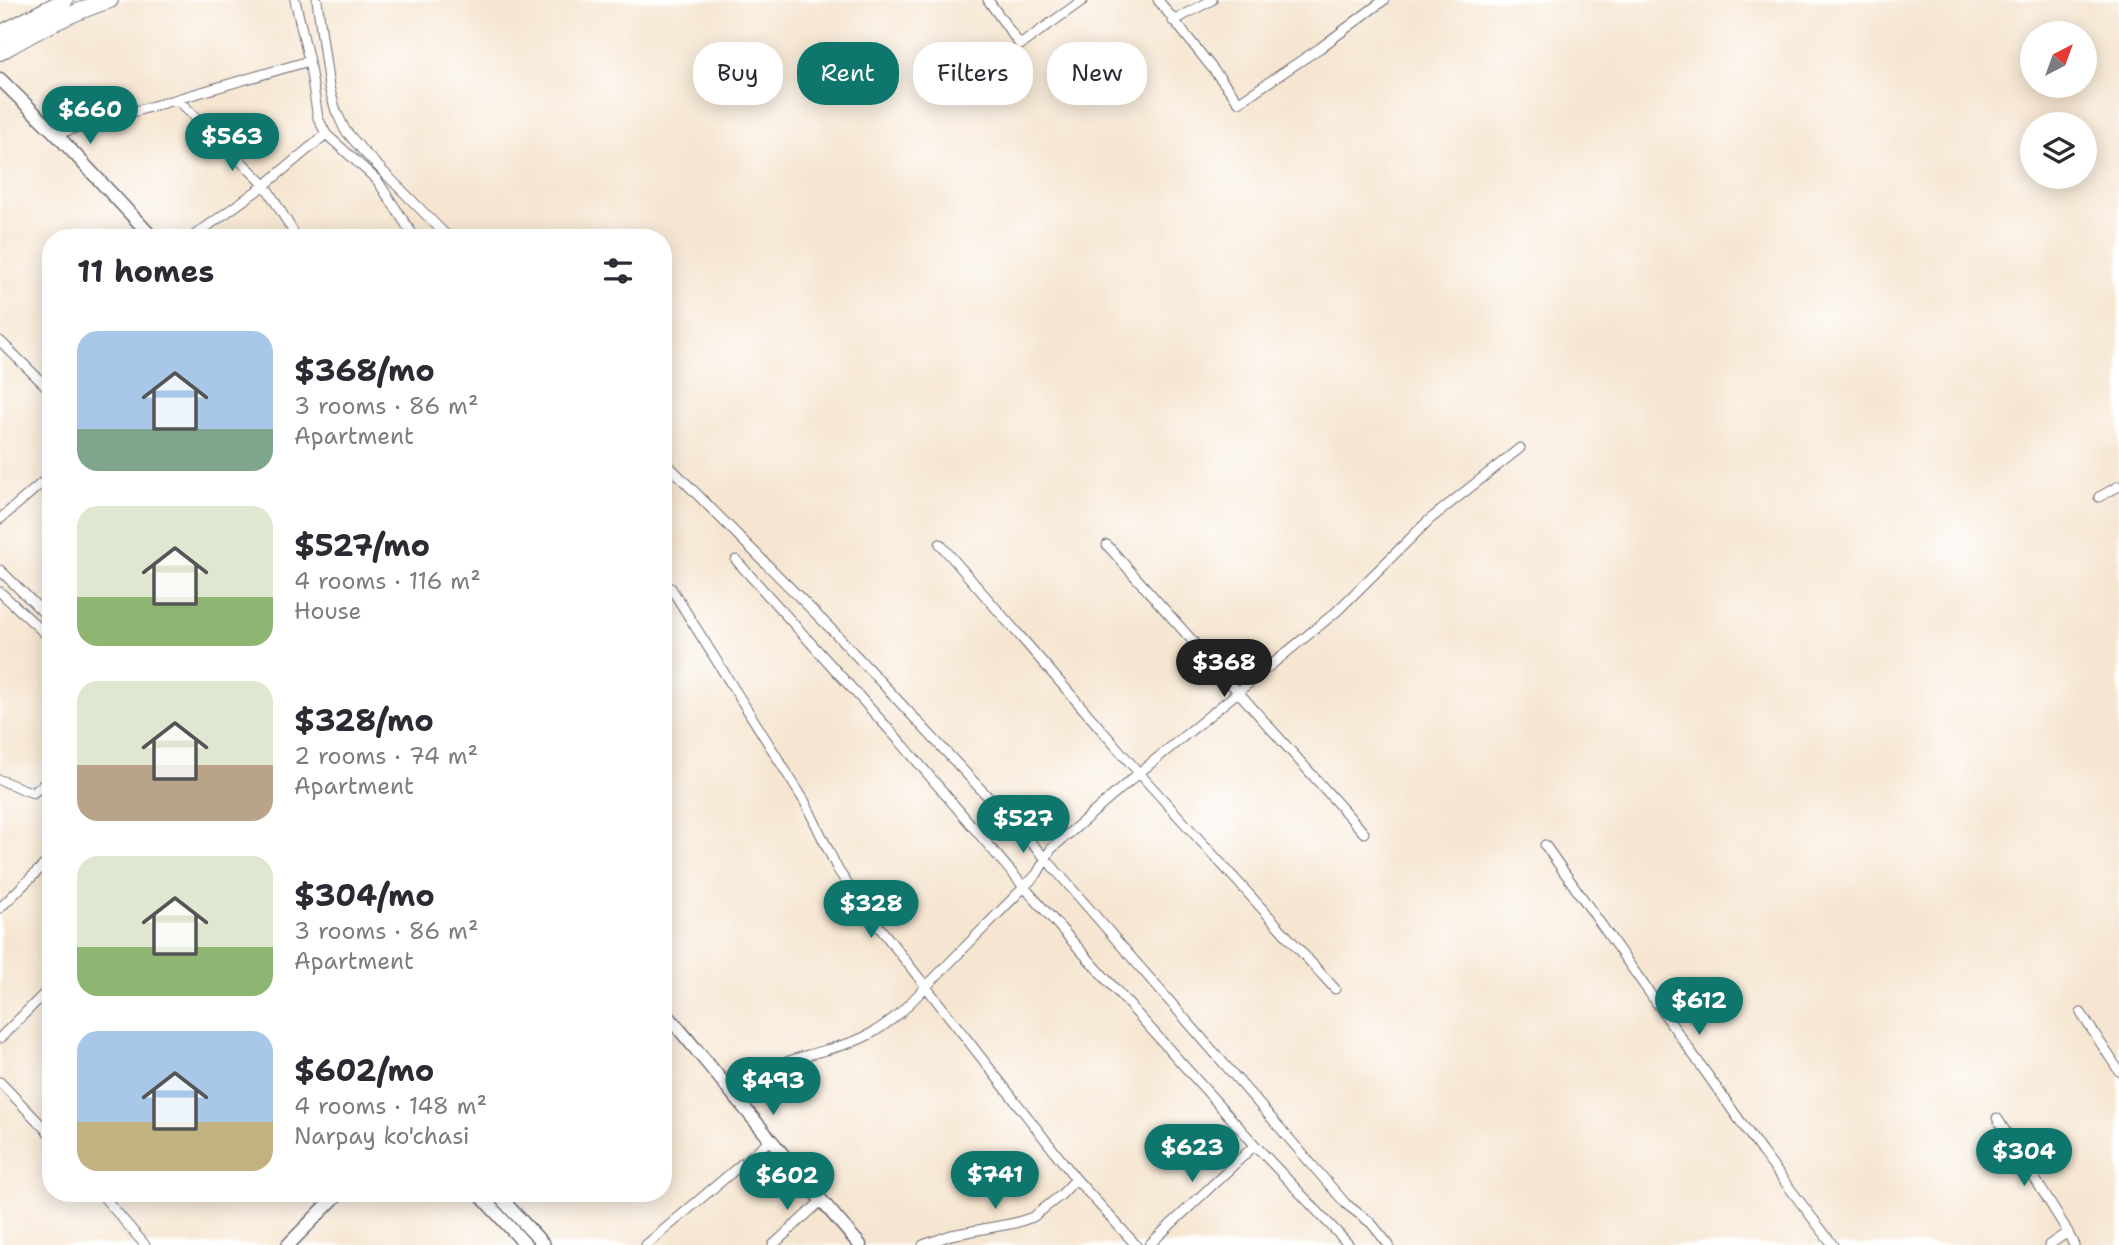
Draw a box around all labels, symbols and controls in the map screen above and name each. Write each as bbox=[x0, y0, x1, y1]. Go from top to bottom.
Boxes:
north arrow bbox=[2020, 21, 2096, 98]
map controls bbox=[2020, 21, 2097, 189]
chip: Buy bbox=[693, 42, 783, 105]
chip: Rent bbox=[797, 42, 899, 105]
chip: Filters bbox=[913, 42, 1033, 105]
chip: New bbox=[1047, 42, 1147, 105]
pin: $660 bbox=[49, 86, 131, 146]
text: $660 bbox=[58, 94, 122, 124]
button: layers bbox=[2020, 112, 2097, 189]
pin: $563 bbox=[191, 114, 273, 173]
text: $563 bbox=[201, 121, 263, 151]
text: 11 homes bbox=[77, 251, 214, 292]
icon: filters bbox=[599, 252, 637, 290]
text: $368/mo bbox=[294, 350, 435, 391]
icon: home bbox=[133, 359, 217, 443]
text: 3 rooms · 86 m² bbox=[294, 391, 479, 421]
text: Apartment bbox=[294, 421, 414, 451]
text: $527/mo bbox=[294, 525, 430, 566]
icon: home bbox=[133, 534, 217, 618]
text: 4 rooms · 116 m² bbox=[294, 566, 481, 596]
text: House bbox=[294, 596, 362, 626]
pin: $368 bbox=[1183, 640, 1265, 699]
text: $368 bbox=[1192, 647, 1256, 677]
text: $328/mo bbox=[294, 700, 434, 741]
icon: home bbox=[133, 709, 217, 793]
text: 2 rooms · 74 m² bbox=[294, 741, 478, 771]
text: Apartment bbox=[294, 771, 414, 801]
pin: $527 bbox=[982, 796, 1064, 855]
text: $527 bbox=[993, 803, 1053, 833]
text: $304/mo bbox=[294, 875, 435, 916]
pin: $328 bbox=[830, 880, 912, 940]
icon: home bbox=[133, 884, 217, 968]
text: $328 bbox=[840, 888, 902, 918]
text: 3 rooms · 86 m² bbox=[294, 916, 479, 946]
text: Apartment bbox=[294, 946, 414, 976]
pin: $612 bbox=[1658, 978, 1740, 1037]
text: $612 bbox=[1671, 985, 1727, 1015]
text: $602/mo bbox=[294, 1050, 434, 1091]
pin: $493 bbox=[732, 1058, 814, 1117]
icon: home bbox=[133, 1059, 217, 1143]
text: $493 bbox=[741, 1065, 805, 1095]
text: 4 rooms · 148 m² bbox=[294, 1091, 487, 1121]
text: Narpay ko'chasi bbox=[294, 1121, 470, 1151]
pin: $623 bbox=[1151, 1124, 1233, 1184]
pin: $304 bbox=[1983, 1128, 2065, 1188]
text: $623 bbox=[1160, 1132, 1224, 1162]
text: $304 bbox=[1992, 1136, 2056, 1166]
pin: $602 bbox=[746, 1152, 828, 1212]
pin: $741 bbox=[954, 1152, 1036, 1211]
text: $741 bbox=[967, 1159, 1023, 1189]
text: $602 bbox=[755, 1160, 819, 1190]

